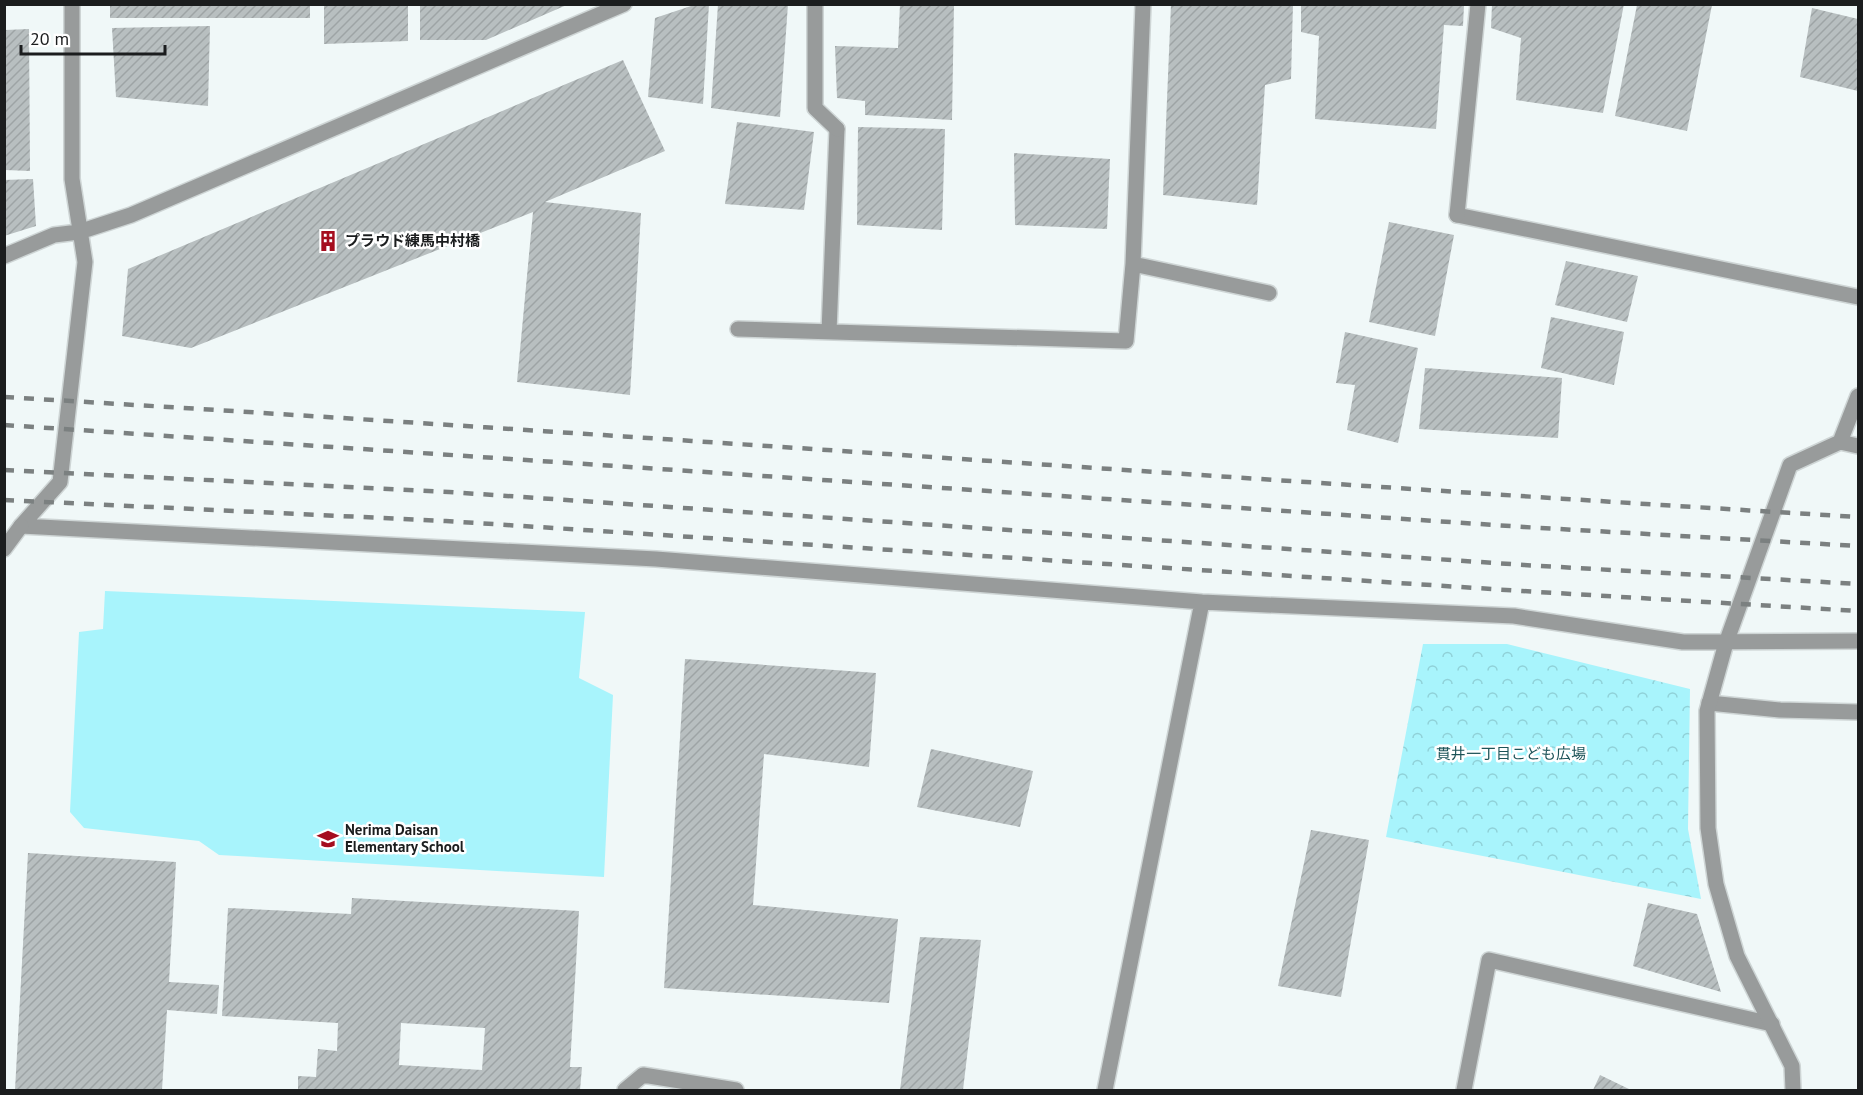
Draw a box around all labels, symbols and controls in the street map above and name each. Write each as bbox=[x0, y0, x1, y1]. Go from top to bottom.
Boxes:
scale bar bbox=[21, 18, 165, 56]
text: 20 m bbox=[30, 27, 69, 50]
building icon: プラウド練馬中村橋 bbox=[316, 229, 340, 253]
place label: プラウド練馬中村橋 bbox=[345, 231, 481, 250]
park label: 貫井一丁目こども広場 bbox=[1436, 744, 1586, 763]
place label: Nerima Daisan Elementary School bbox=[345, 820, 465, 856]
school or university icon: Nerima Daisan Elementary School bbox=[316, 827, 340, 851]

